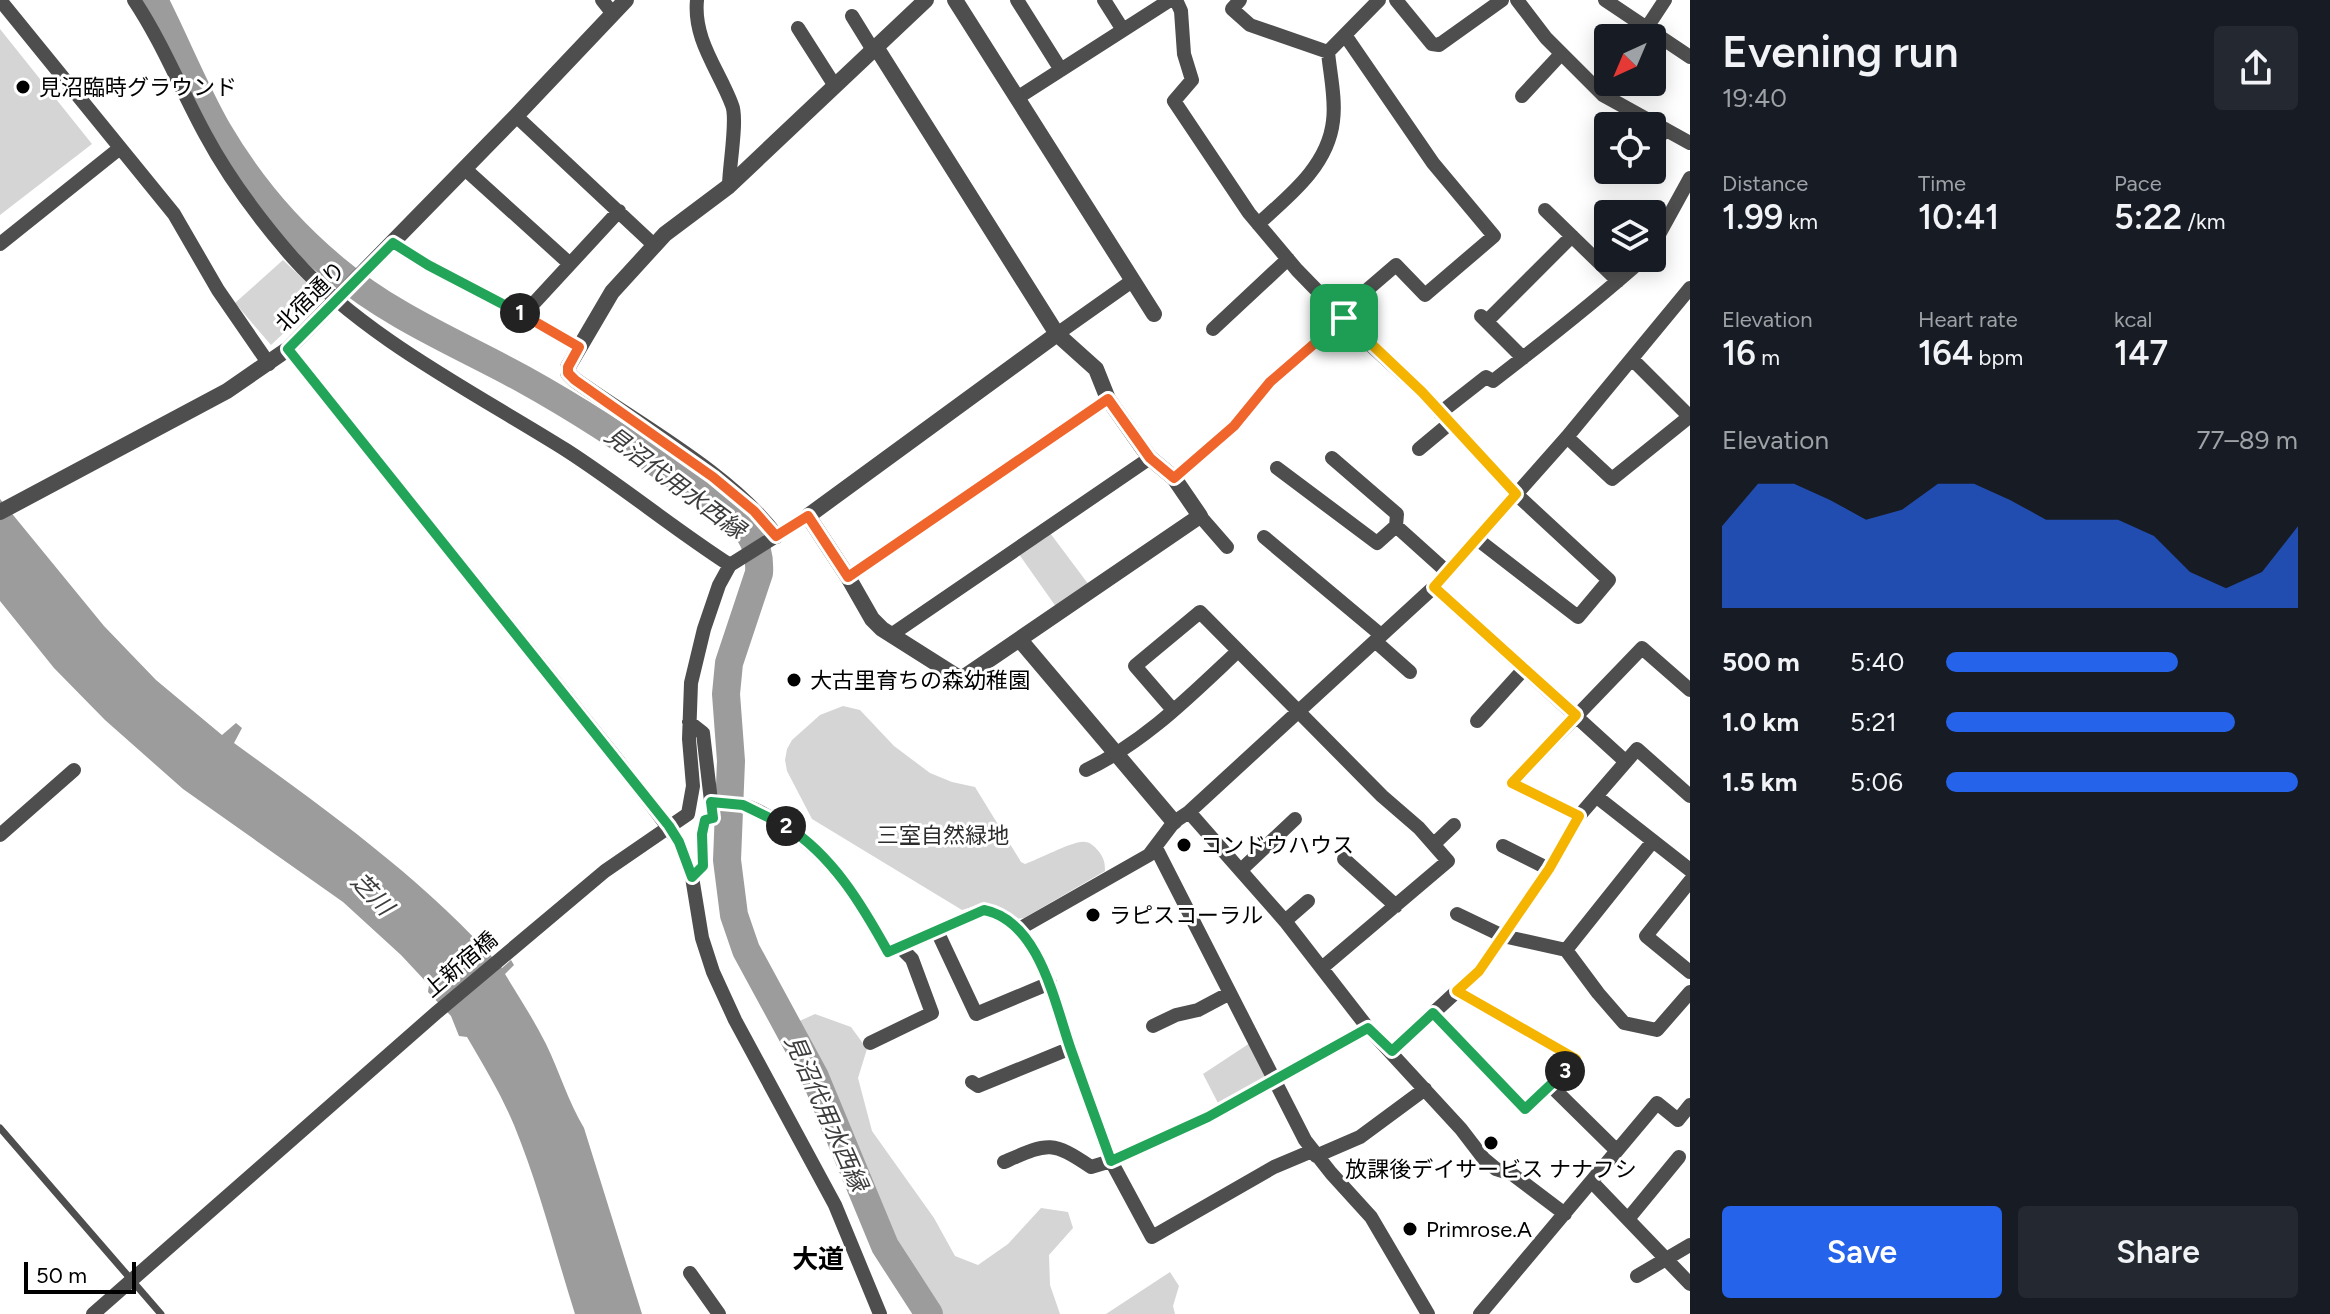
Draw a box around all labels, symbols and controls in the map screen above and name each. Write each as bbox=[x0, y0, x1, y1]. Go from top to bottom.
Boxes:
north arrow bbox=[1594, 24, 1666, 96]
map controls bbox=[1594, 24, 1666, 272]
text: Evening run bbox=[1722, 25, 1959, 78]
button: share bbox=[2214, 26, 2298, 110]
place label: 見沼臨時グラウンド bbox=[39, 74, 237, 101]
marker: 見沼臨時グラウンド bbox=[14, 78, 32, 96]
text: 19:40 bbox=[1722, 82, 1787, 114]
button: locate bbox=[1594, 112, 1666, 184]
text: Distance bbox=[1722, 170, 1808, 197]
text: Time bbox=[1918, 170, 1966, 197]
text: Pace bbox=[2114, 170, 2162, 197]
text: 1.99 bbox=[1722, 197, 1783, 238]
text: 10:41 bbox=[1918, 197, 1999, 238]
text: 5:22 bbox=[2114, 197, 2182, 238]
button: layers bbox=[1594, 200, 1666, 272]
text: km bbox=[1783, 208, 1818, 235]
text: /km bbox=[2182, 208, 2225, 235]
street label: 北宿通り bbox=[270, 256, 351, 337]
pin bbox=[1310, 284, 1378, 352]
pin: 1 bbox=[500, 293, 540, 333]
icon: arrive bbox=[1322, 296, 1366, 340]
text: 1 bbox=[515, 299, 525, 326]
text: Elevation bbox=[1722, 306, 1812, 333]
text: Heart rate bbox=[1918, 306, 2018, 333]
text: kcal bbox=[2114, 306, 2152, 333]
text: 16 bbox=[1722, 333, 1756, 374]
text: 164 bbox=[1918, 333, 1973, 374]
text: 147 bbox=[2114, 333, 2168, 374]
text: m bbox=[1756, 344, 1780, 371]
text: bpm bbox=[1973, 344, 2023, 371]
water label: 見沼代用水西縁 bbox=[599, 420, 754, 547]
text: Elevation bbox=[1722, 424, 1829, 456]
text: 77–89 m bbox=[2197, 424, 2298, 456]
text: 500 m bbox=[1722, 646, 1800, 678]
text: 5:40 bbox=[1850, 646, 1904, 678]
place label: 大古里育ちの森幼稚園 bbox=[810, 667, 1030, 694]
marker: 大古里育ちの森幼稚園 bbox=[785, 671, 803, 689]
text: 1.0 km bbox=[1722, 706, 1799, 738]
text: 5:21 bbox=[1850, 706, 1897, 738]
text: 1.5 km bbox=[1722, 766, 1797, 798]
text: 5:06 bbox=[1850, 766, 1903, 798]
pin: 2 bbox=[766, 806, 806, 846]
text: 2 bbox=[780, 812, 792, 839]
park label: 三室自然緑地 bbox=[877, 822, 1009, 849]
place label: コンドウハウス bbox=[1200, 832, 1354, 859]
marker: コンドウハウス bbox=[1175, 836, 1193, 854]
water label: 芝川 bbox=[345, 866, 402, 923]
place label: ラピスコーラル bbox=[1109, 902, 1263, 929]
marker: ラピスコーラル bbox=[1084, 906, 1102, 924]
street label: 上新宿橋 bbox=[418, 926, 503, 1003]
water label: 見沼代用水西縁 bbox=[779, 1030, 875, 1198]
pin: 3 bbox=[1545, 1051, 1585, 1091]
text: 3 bbox=[1559, 1057, 1571, 1084]
marker: 放課後デイサービス ナナフシ bbox=[1482, 1134, 1500, 1152]
place label: 放課後デイサービス ナナフシ bbox=[1345, 1156, 1637, 1183]
button: Save bbox=[1722, 1206, 2002, 1298]
button: Share bbox=[2018, 1206, 2298, 1298]
place label: Primrose.A bbox=[1426, 1216, 1532, 1243]
marker: Primrose.A bbox=[1401, 1220, 1419, 1238]
district label: 大道 bbox=[792, 1243, 844, 1275]
scale bar bbox=[24, 1258, 136, 1294]
text: 50 m bbox=[36, 1262, 87, 1289]

